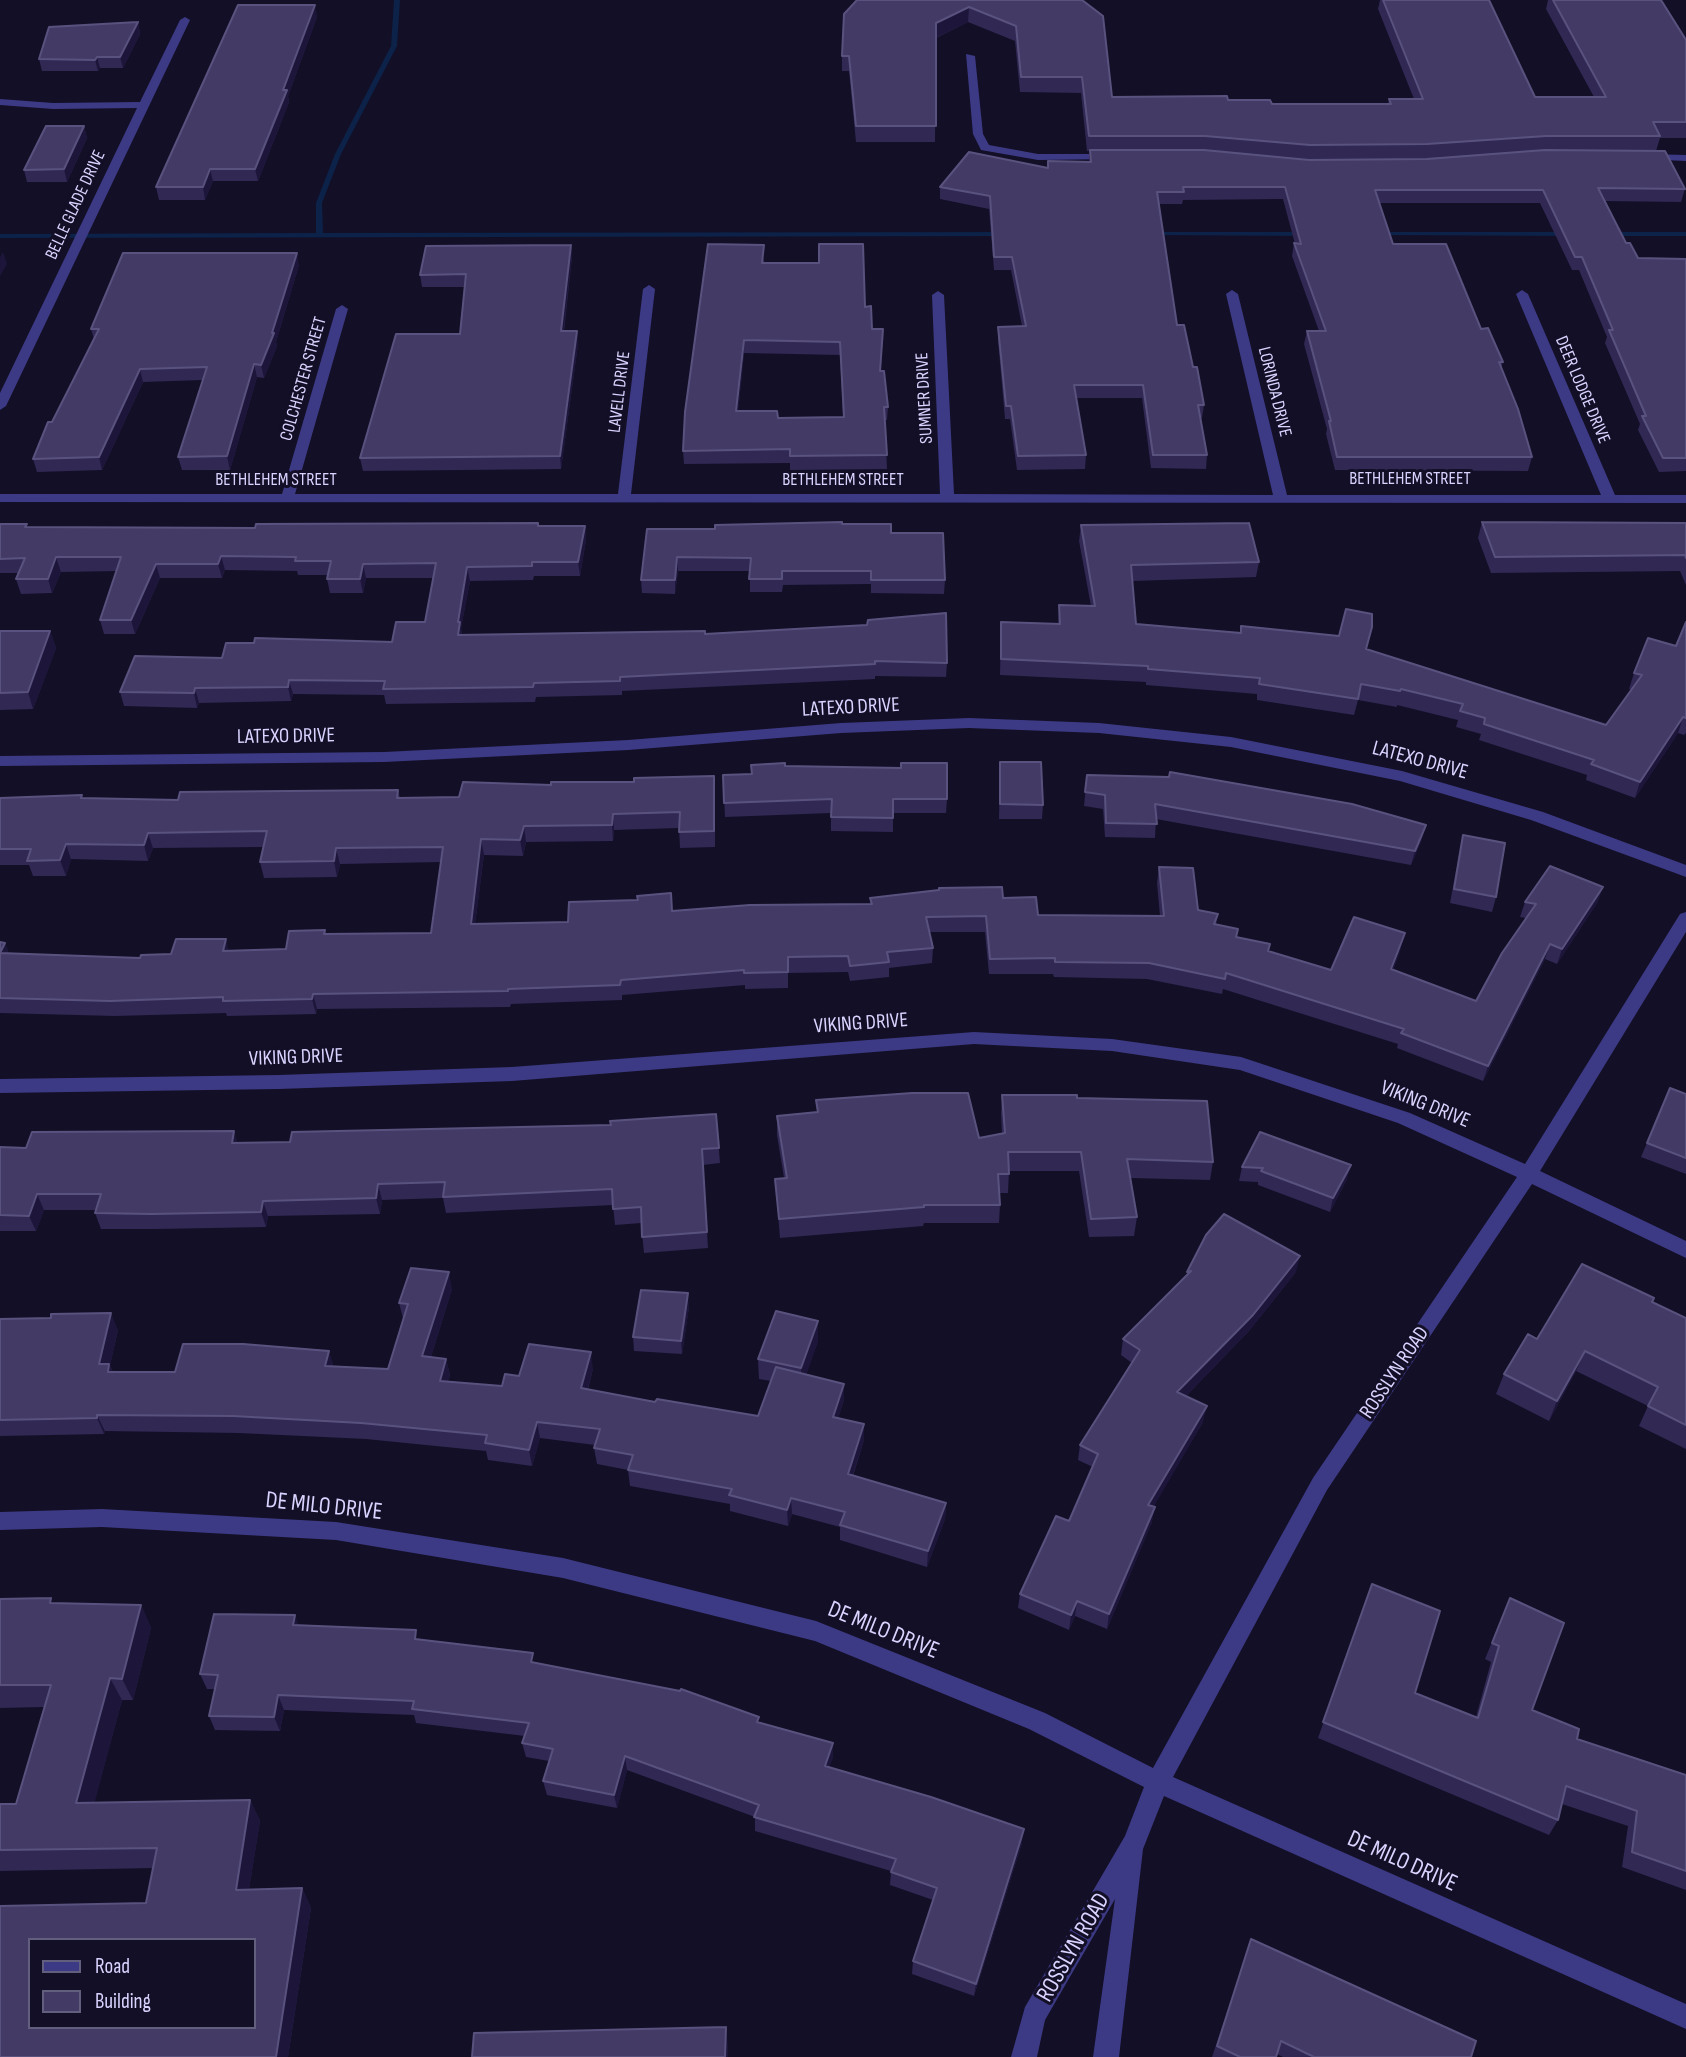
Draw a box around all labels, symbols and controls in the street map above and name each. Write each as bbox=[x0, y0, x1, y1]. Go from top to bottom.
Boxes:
street label: BELLE GLADE DRIVE bbox=[41, 147, 111, 263]
street label: COLCHESTER STREET bbox=[276, 315, 332, 443]
street label: DEER LODGE DRIVE bbox=[1550, 333, 1614, 447]
street label: LORINDA DRIVE bbox=[1252, 345, 1296, 439]
street label: LAVELL DRIVE bbox=[604, 350, 636, 434]
street label: SUMNER DRIVE bbox=[912, 352, 938, 444]
street label: BETHLEHEM STREET bbox=[1349, 468, 1471, 490]
street label: BETHLEHEM STREET bbox=[215, 469, 337, 491]
street label: BETHLEHEM STREET bbox=[782, 469, 904, 491]
street label: LATEXO DRIVE bbox=[801, 693, 901, 723]
street label: LATEXO DRIVE bbox=[237, 724, 335, 750]
street label: LATEXO DRIVE bbox=[1369, 736, 1471, 786]
street label: VIKING DRIVE bbox=[813, 1008, 909, 1040]
street label: VIKING DRIVE bbox=[248, 1044, 344, 1072]
street label: VIKING DRIVE bbox=[1377, 1076, 1473, 1134]
street label: ROSSLYN ROAD bbox=[1355, 1322, 1435, 1424]
street label: DE MILO DRIVE bbox=[264, 1487, 384, 1527]
street label: DE MILO DRIVE bbox=[823, 1596, 943, 1666]
street label: DE MILO DRIVE bbox=[1343, 1825, 1461, 1899]
street label: ROSSLYN ROAD bbox=[1031, 1888, 1117, 2008]
legend bbox=[28, 1938, 256, 2029]
text: Road bbox=[95, 1954, 130, 1979]
text: Building bbox=[95, 1989, 151, 2014]

